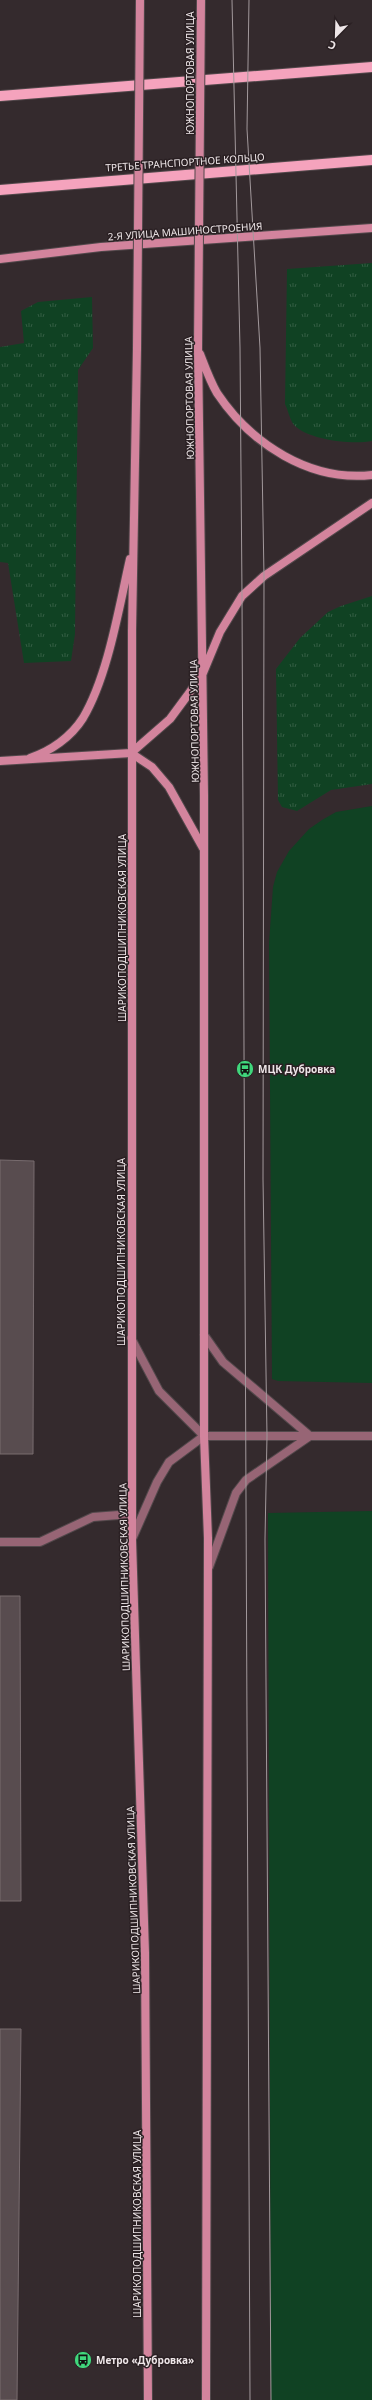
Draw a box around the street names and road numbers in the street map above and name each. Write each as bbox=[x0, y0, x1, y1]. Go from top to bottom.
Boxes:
street label: ЮЖНОПОРТОВАЯ УЛИЦА bbox=[183, 11, 197, 135]
street label: ТРЕТЬЕ ТРАНСПОРТНОЕ КОЛЬЦО bbox=[105, 149, 266, 175]
street label: 2-Я УЛИЦА МАШИНОСТРОЕНИЯ bbox=[107, 219, 263, 243]
street label: ЮЖНОПОРТОВАЯ УЛИЦА bbox=[181, 336, 197, 460]
street label: ЮЖНОПОРТОВАЯ УЛИЦА bbox=[186, 659, 202, 783]
street label: ШАРИКОПОДШИПНИКОВСКАЯ УЛИЦА bbox=[115, 833, 129, 1022]
street label: ШАРИКОПОДШИПНИКОВСКАЯ УЛИЦА bbox=[114, 1157, 128, 1346]
street label: ШАРИКОПОДШИПНИКОВСКАЯ УЛИЦА bbox=[115, 1482, 133, 1671]
street label: ШАРИКОПОДШИПНИКОВСКАЯ УЛИЦА bbox=[123, 1805, 143, 1994]
street label: ШАРИКОПОДШИПНИКОВСКАЯ УЛИЦА bbox=[130, 2129, 144, 2318]

